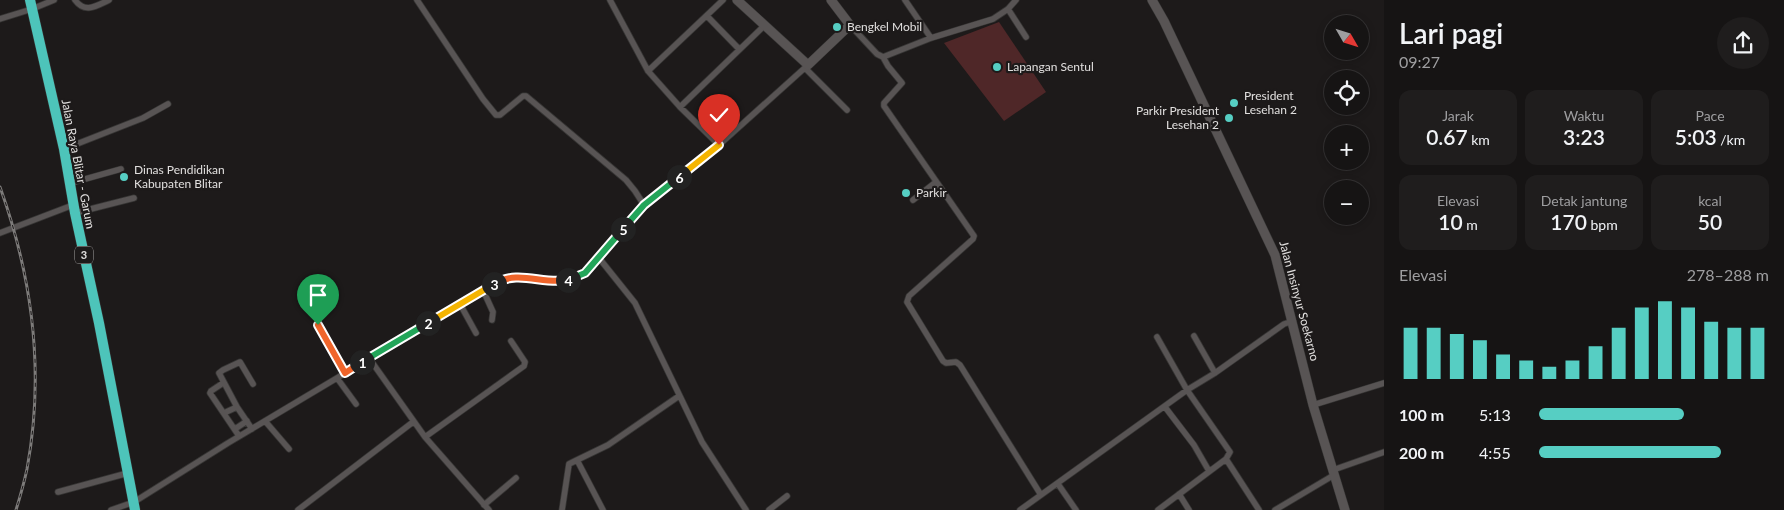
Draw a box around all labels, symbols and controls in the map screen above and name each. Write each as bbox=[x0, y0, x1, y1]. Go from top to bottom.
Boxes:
north arrow bbox=[1324, 15, 1369, 60]
map controls bbox=[1324, 15, 1369, 225]
text: Lari pagi bbox=[1399, 16, 1503, 50]
button: share bbox=[1717, 17, 1769, 69]
place label: Bengkel Mobil bbox=[847, 19, 922, 34]
marker: Bengkel Mobil bbox=[831, 21, 843, 33]
text: 09:27 bbox=[1399, 52, 1440, 71]
place label: Lapangan Sentul bbox=[1007, 59, 1094, 74]
marker: Lapangan Sentul bbox=[991, 61, 1003, 73]
button: locate bbox=[1324, 70, 1369, 115]
place label: President Lesehan 2 bbox=[1244, 88, 1297, 117]
pin bbox=[698, 94, 740, 145]
marker: President Lesehan 2 bbox=[1228, 97, 1240, 109]
street label: Jalan Raya Blitar - Garum bbox=[59, 98, 98, 230]
icon: check bbox=[705, 101, 733, 129]
place label: Parkir President Lesehan 2 bbox=[1136, 103, 1220, 132]
text: Jarak bbox=[1442, 107, 1474, 124]
text: Waktu bbox=[1564, 107, 1604, 124]
text: Pace bbox=[1695, 107, 1725, 124]
marker: Parkir President Lesehan 2 bbox=[1223, 112, 1235, 124]
text: 0.67 bbox=[1426, 124, 1468, 149]
text: 3:23 bbox=[1563, 124, 1605, 149]
text: 5:03 bbox=[1675, 124, 1717, 149]
button: + bbox=[1324, 125, 1369, 170]
text: km bbox=[1468, 131, 1490, 148]
text: /km bbox=[1717, 131, 1745, 148]
place label: Dinas Pendidikan Kabupaten Blitar bbox=[134, 162, 225, 191]
pin: 6 bbox=[666, 164, 692, 190]
text: 6 bbox=[675, 169, 684, 186]
marker: Dinas Pendidikan Kabupaten Blitar bbox=[118, 171, 130, 183]
button: − bbox=[1324, 180, 1369, 225]
place label: Parkir bbox=[916, 185, 947, 200]
marker: Parkir bbox=[900, 187, 912, 199]
text: Elevasi bbox=[1437, 192, 1479, 209]
text: Detak jantung bbox=[1541, 192, 1627, 209]
text: kcal bbox=[1698, 192, 1722, 209]
text: 10 bbox=[1438, 209, 1463, 234]
text: 170 bbox=[1550, 209, 1587, 234]
text: 50 bbox=[1698, 209, 1722, 234]
pin: 5 bbox=[610, 216, 636, 242]
text: m bbox=[1463, 216, 1478, 233]
text: bpm bbox=[1587, 216, 1618, 233]
text: 5 bbox=[619, 221, 628, 238]
street label: Jalan Insinyur Soekarno bbox=[1276, 239, 1323, 363]
road number: 3 bbox=[75, 246, 93, 264]
text: Elevasi bbox=[1399, 265, 1447, 284]
text: 278–288 m bbox=[1687, 265, 1769, 284]
pin: 4 bbox=[556, 268, 580, 292]
pin: 3 bbox=[482, 272, 506, 296]
text: 4 bbox=[564, 272, 573, 289]
pin bbox=[297, 274, 339, 325]
text: 3 bbox=[490, 276, 499, 293]
icon: arrive bbox=[304, 281, 332, 309]
pin: 2 bbox=[416, 310, 440, 336]
text: 2 bbox=[424, 315, 433, 332]
pin: 1 bbox=[350, 350, 374, 374]
text: 1 bbox=[358, 354, 367, 371]
text: 100 m bbox=[1399, 405, 1444, 424]
text: 5:13 bbox=[1479, 405, 1511, 424]
text: 200 m bbox=[1399, 443, 1444, 462]
text: 4:55 bbox=[1479, 443, 1511, 462]

